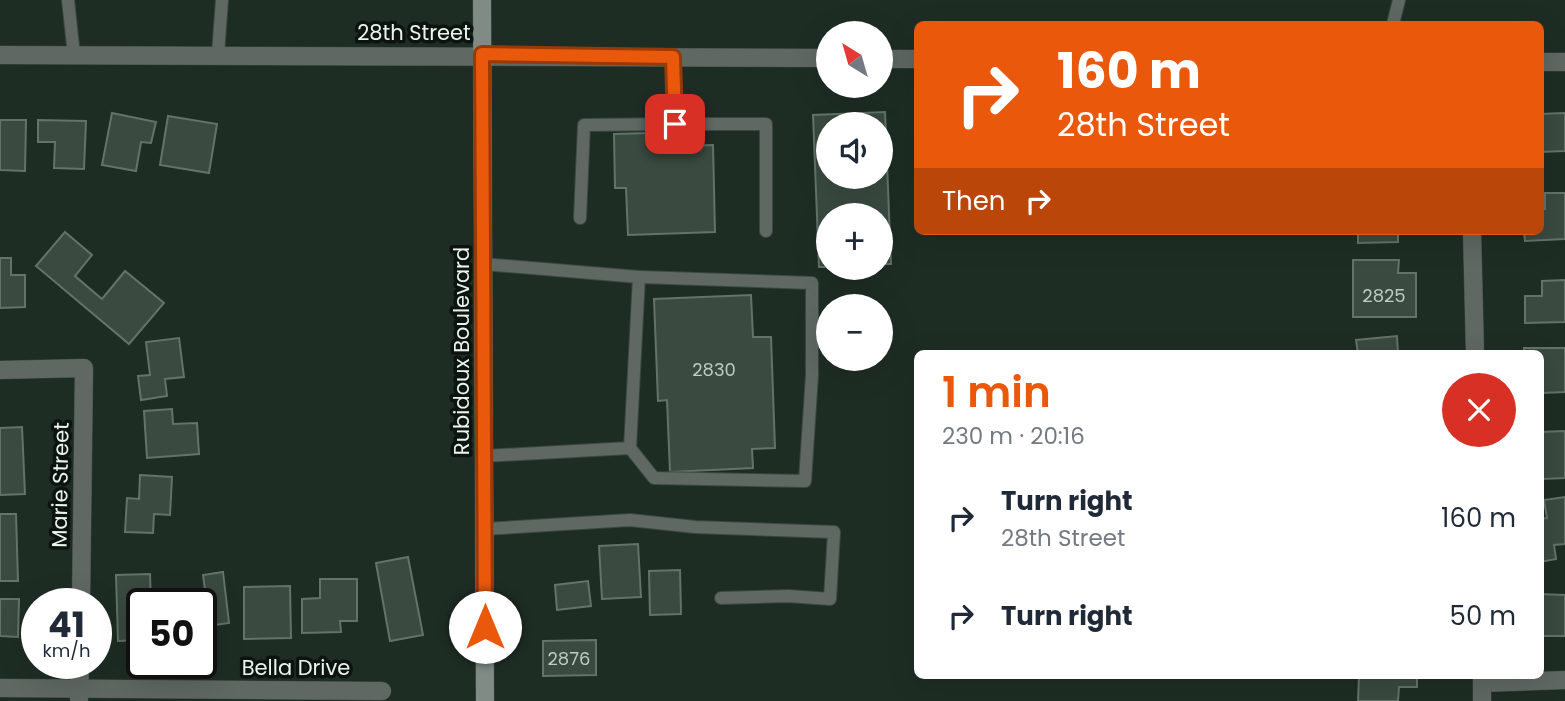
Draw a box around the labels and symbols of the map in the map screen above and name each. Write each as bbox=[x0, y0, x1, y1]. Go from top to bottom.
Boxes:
street label: 28th Street bbox=[357, 18, 471, 47]
north arrow bbox=[816, 21, 892, 98]
pin bbox=[645, 94, 705, 154]
street label: Rubidoux Boulevard bbox=[447, 247, 476, 455]
house number: 2825 bbox=[1362, 283, 1406, 308]
house number: 2830 bbox=[692, 357, 736, 382]
street label: Marie Street bbox=[44, 422, 76, 548]
speed limit sign: 50 bbox=[126, 588, 217, 679]
position arrow bbox=[448, 590, 522, 664]
house number: 2876 bbox=[548, 646, 590, 671]
street label: Bella Drive bbox=[242, 653, 350, 682]

